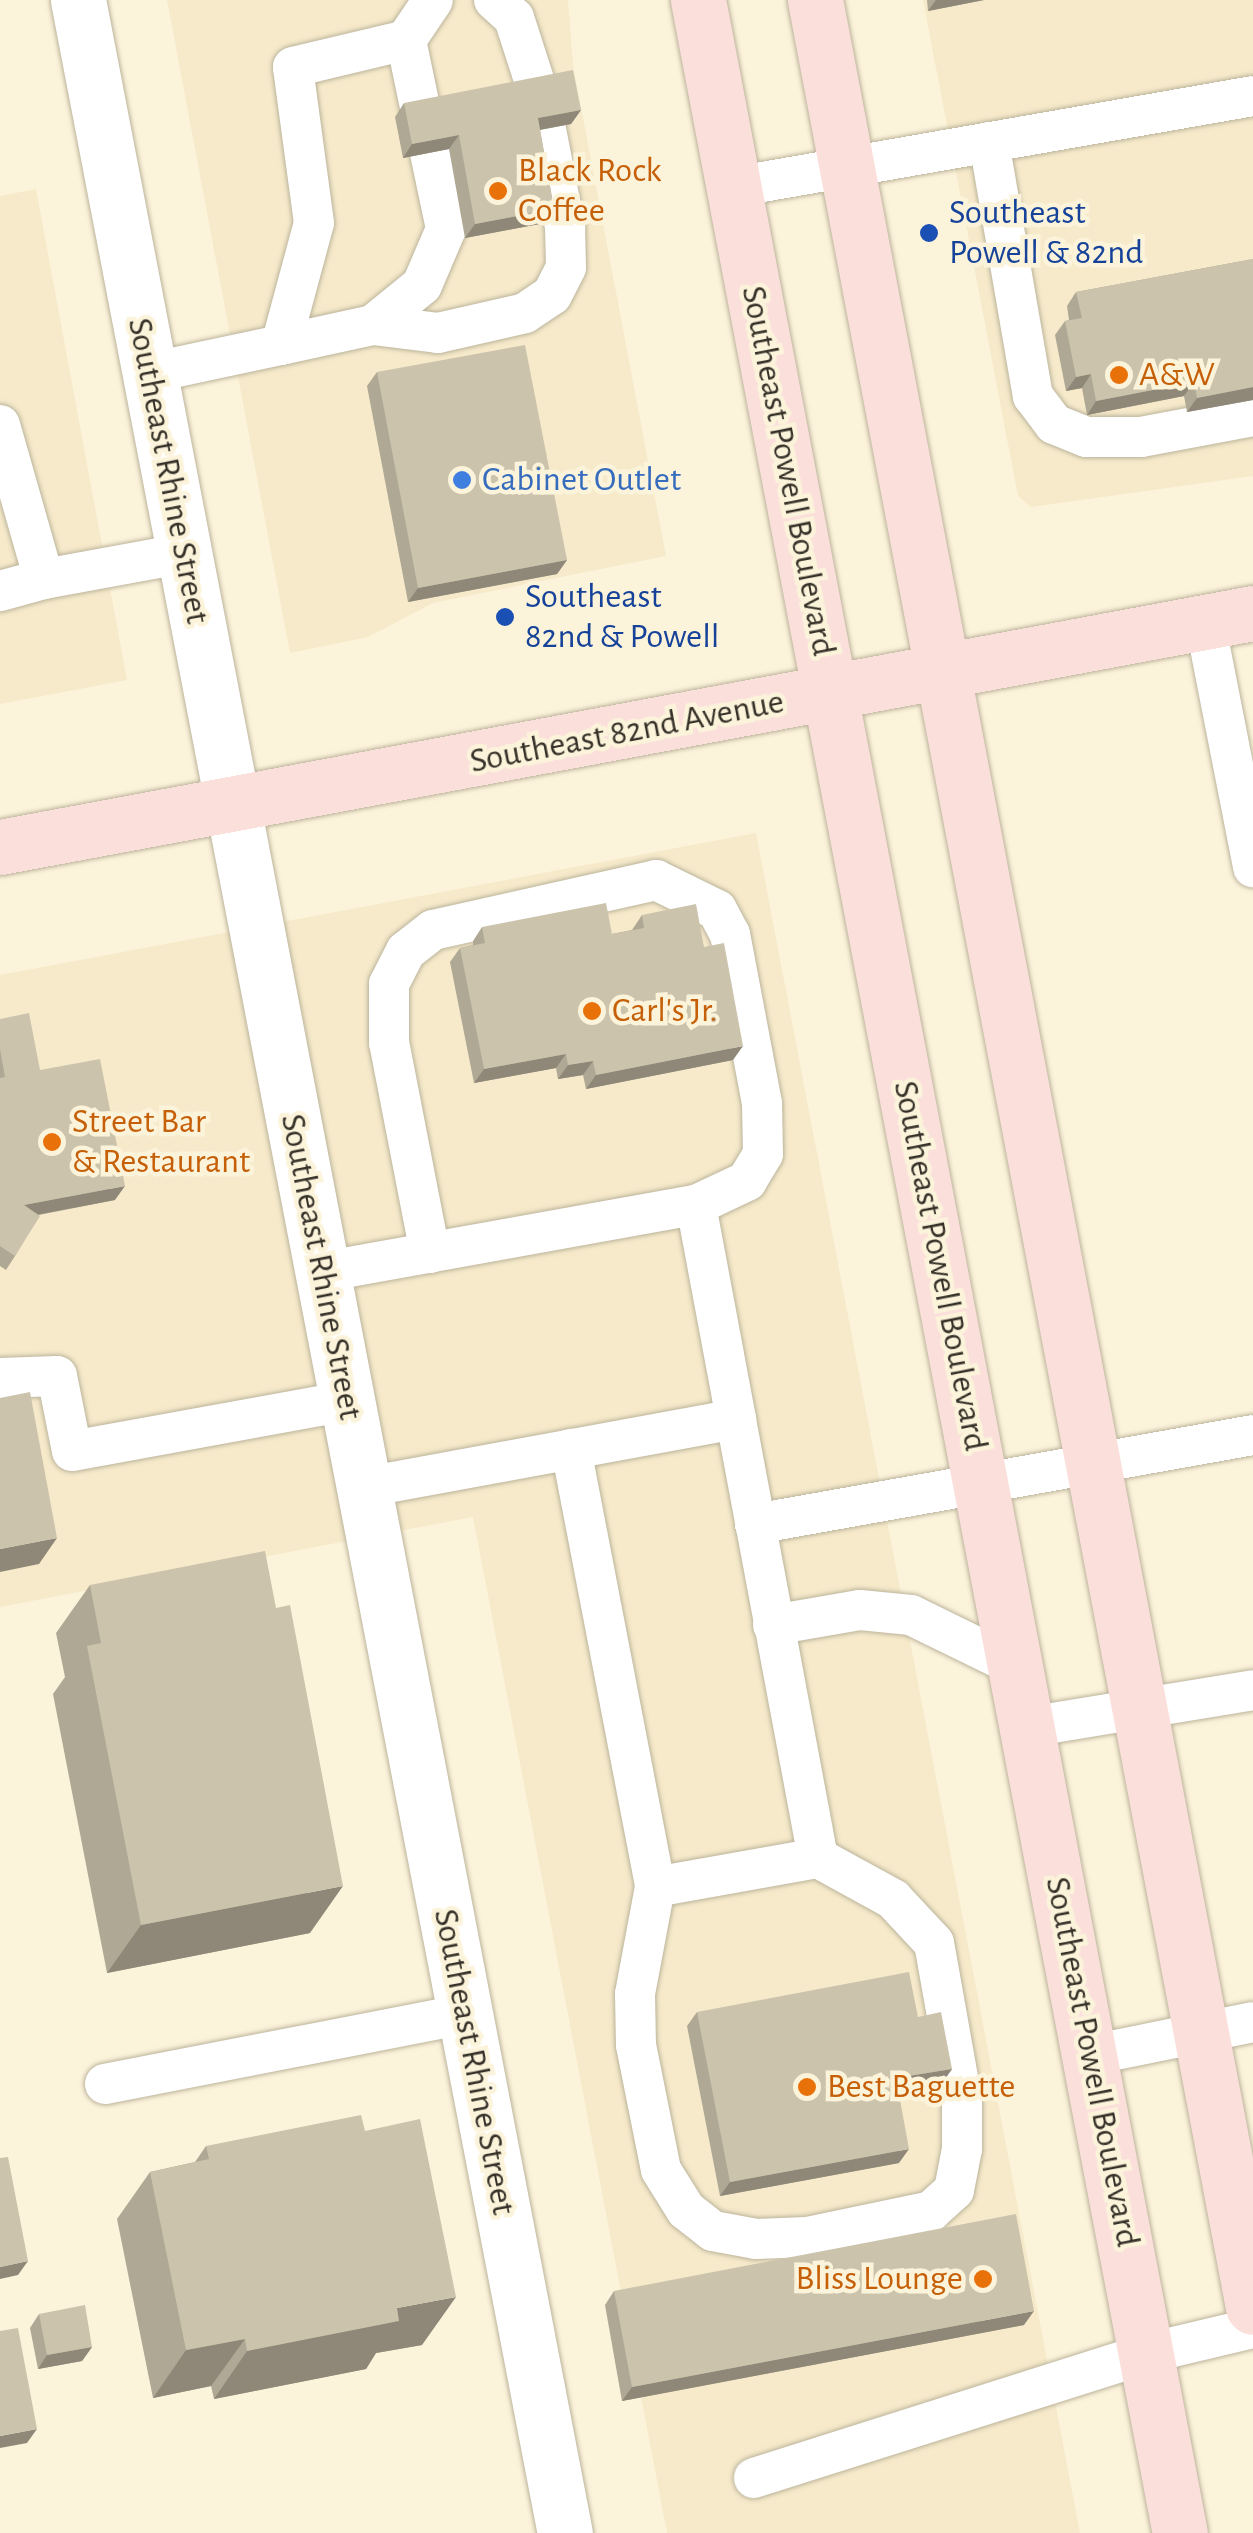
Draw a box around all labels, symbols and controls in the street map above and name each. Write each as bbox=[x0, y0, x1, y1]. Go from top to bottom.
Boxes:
place label: Black Rock Coffee bbox=[518, 150, 662, 232]
marker: Black Rock Coffee bbox=[487, 180, 509, 202]
place label: Southeast Powell & 82nd bbox=[949, 192, 1143, 274]
marker: Southeast Powell & 82nd bbox=[918, 222, 940, 244]
street label: Southeast Powell Boulevard bbox=[732, 283, 844, 659]
street label: Southeast Rhine Street bbox=[118, 315, 218, 627]
place label: A&W bbox=[1139, 354, 1215, 396]
marker: A&W bbox=[1108, 364, 1130, 386]
place label: Cabinet Outlet bbox=[482, 459, 681, 501]
marker: Cabinet Outlet bbox=[451, 469, 473, 491]
place label: Southeast 82nd & Powell bbox=[525, 576, 719, 658]
marker: Southeast 82nd & Powell bbox=[494, 606, 516, 628]
street label: Southeast 82nd Avenue bbox=[466, 681, 788, 783]
place label: Carl's Jr. bbox=[612, 990, 717, 1032]
marker: Carl's Jr. bbox=[581, 1000, 603, 1022]
street label: Southeast Powell Boulevard bbox=[884, 1078, 996, 1454]
place label: Street Bar & Restaurant bbox=[72, 1101, 250, 1183]
street label: Southeast Rhine Street bbox=[271, 1111, 371, 1423]
marker: Street Bar & Restaurant bbox=[41, 1131, 63, 1153]
street label: Southeast Powell Boulevard bbox=[1036, 1874, 1148, 2250]
street label: Southeast Rhine Street bbox=[424, 1906, 524, 2218]
place label: Best Baguette bbox=[827, 2066, 1015, 2108]
marker: Best Baguette bbox=[796, 2076, 818, 2098]
place label: Bliss Lounge bbox=[795, 2258, 963, 2300]
marker: Bliss Lounge bbox=[972, 2268, 994, 2290]

